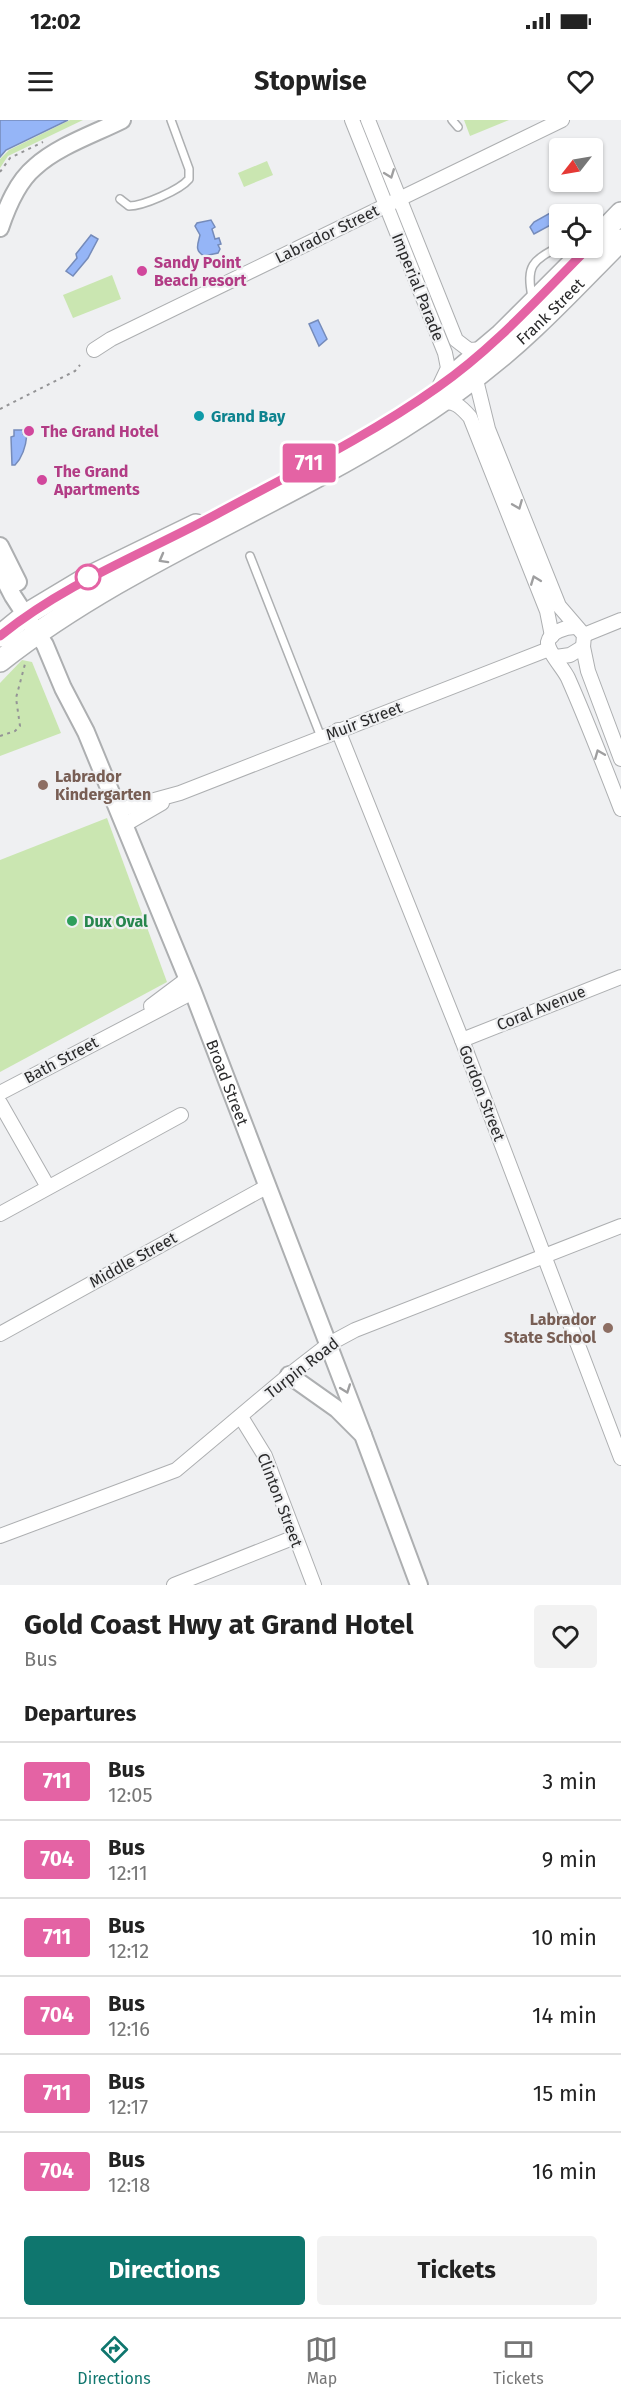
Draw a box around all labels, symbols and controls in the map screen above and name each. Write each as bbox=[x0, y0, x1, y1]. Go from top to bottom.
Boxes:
text: 12:02 bbox=[30, 8, 81, 35]
icon: menu bbox=[24, 65, 57, 98]
text: Stopwise bbox=[254, 65, 367, 97]
icon: heart bbox=[564, 65, 597, 98]
north arrow bbox=[549, 138, 603, 192]
map controls bbox=[549, 138, 603, 258]
one-way arrow bbox=[383, 168, 395, 179]
street label: Labrador Street bbox=[272, 201, 382, 267]
button: locate bbox=[549, 204, 603, 258]
street label: Imperial Parade bbox=[388, 230, 448, 344]
place label: Sandy Point Beach resort bbox=[154, 253, 247, 290]
marker: Sandy Point Beach resort bbox=[135, 264, 149, 278]
street label: Frank Street bbox=[512, 274, 588, 348]
place label: Grand Bay bbox=[211, 407, 286, 426]
marker: Grand Bay bbox=[192, 409, 206, 423]
place label: The Grand Hotel bbox=[41, 422, 159, 441]
marker: The Grand Hotel bbox=[22, 424, 36, 438]
line badge: 711 bbox=[274, 444, 344, 482]
text: 711 bbox=[295, 450, 323, 476]
place label: The Grand Apartments bbox=[53, 462, 140, 499]
marker: The Grand Apartments bbox=[35, 473, 49, 487]
one-way arrow bbox=[511, 499, 523, 510]
one-way arrow bbox=[158, 552, 169, 563]
unlabelled marker bbox=[75, 564, 101, 590]
one-way arrow bbox=[530, 576, 542, 587]
street label: Muir Street bbox=[323, 698, 405, 744]
one-way arrow bbox=[594, 750, 606, 761]
place label: Labrador Kindergarten bbox=[55, 767, 151, 804]
marker: Labrador Kindergarten bbox=[36, 778, 50, 792]
place label: Dux Oval bbox=[84, 912, 148, 931]
marker: Dux Oval bbox=[65, 914, 79, 928]
street label: Coral Avenue bbox=[494, 982, 588, 1034]
street label: Bath Street bbox=[21, 1032, 102, 1087]
street label: Broad Street bbox=[203, 1037, 253, 1128]
street label: Gordon Street bbox=[455, 1042, 509, 1144]
street label: Middle Street bbox=[86, 1228, 180, 1292]
place label: Labrador State School bbox=[504, 1310, 597, 1347]
marker: Labrador State School bbox=[601, 1321, 615, 1335]
street label: Turpin Road bbox=[262, 1334, 342, 1402]
one-way arrow bbox=[339, 1383, 351, 1394]
street label: Clinton Street bbox=[253, 1450, 307, 1550]
button: heart bbox=[534, 1605, 597, 1668]
text: Gold Coast Hwy at Grand Hotel bbox=[24, 1608, 414, 1641]
text: Bus bbox=[24, 1647, 57, 1671]
text: Departures bbox=[24, 1700, 136, 1727]
text: Bus bbox=[108, 1756, 145, 1783]
text: 711 bbox=[43, 1768, 71, 1794]
text: 3 min bbox=[542, 1768, 597, 1795]
text: 12:05 bbox=[108, 1783, 153, 1807]
text: Bus bbox=[108, 1834, 145, 1861]
text: 704 bbox=[40, 1846, 74, 1872]
text: 9 min bbox=[542, 1846, 597, 1873]
text: 12:11 bbox=[108, 1861, 148, 1885]
text: Bus bbox=[108, 1912, 145, 1939]
text: 711 bbox=[43, 1924, 71, 1950]
text: 10 min bbox=[531, 1924, 597, 1951]
text: 12:12 bbox=[108, 1939, 149, 1963]
text: Bus bbox=[108, 1990, 145, 2017]
text: 704 bbox=[40, 2002, 74, 2028]
text: 14 min bbox=[532, 2002, 597, 2029]
text: 12:16 bbox=[108, 2017, 150, 2041]
text: Bus bbox=[108, 2068, 145, 2095]
text: 711 bbox=[43, 2080, 71, 2106]
text: 15 min bbox=[533, 2080, 597, 2107]
text: 12:17 bbox=[108, 2095, 148, 2119]
text: Bus bbox=[108, 2146, 145, 2173]
text: 704 bbox=[40, 2158, 74, 2184]
text: 16 min bbox=[532, 2158, 597, 2185]
text: 12:18 bbox=[108, 2173, 150, 2197]
button: Directions bbox=[24, 2236, 305, 2305]
button: Tickets bbox=[317, 2236, 597, 2305]
tab: Directions bbox=[77, 2333, 151, 2388]
tab: Map bbox=[305, 2333, 338, 2388]
tab: Tickets bbox=[493, 2333, 544, 2388]

